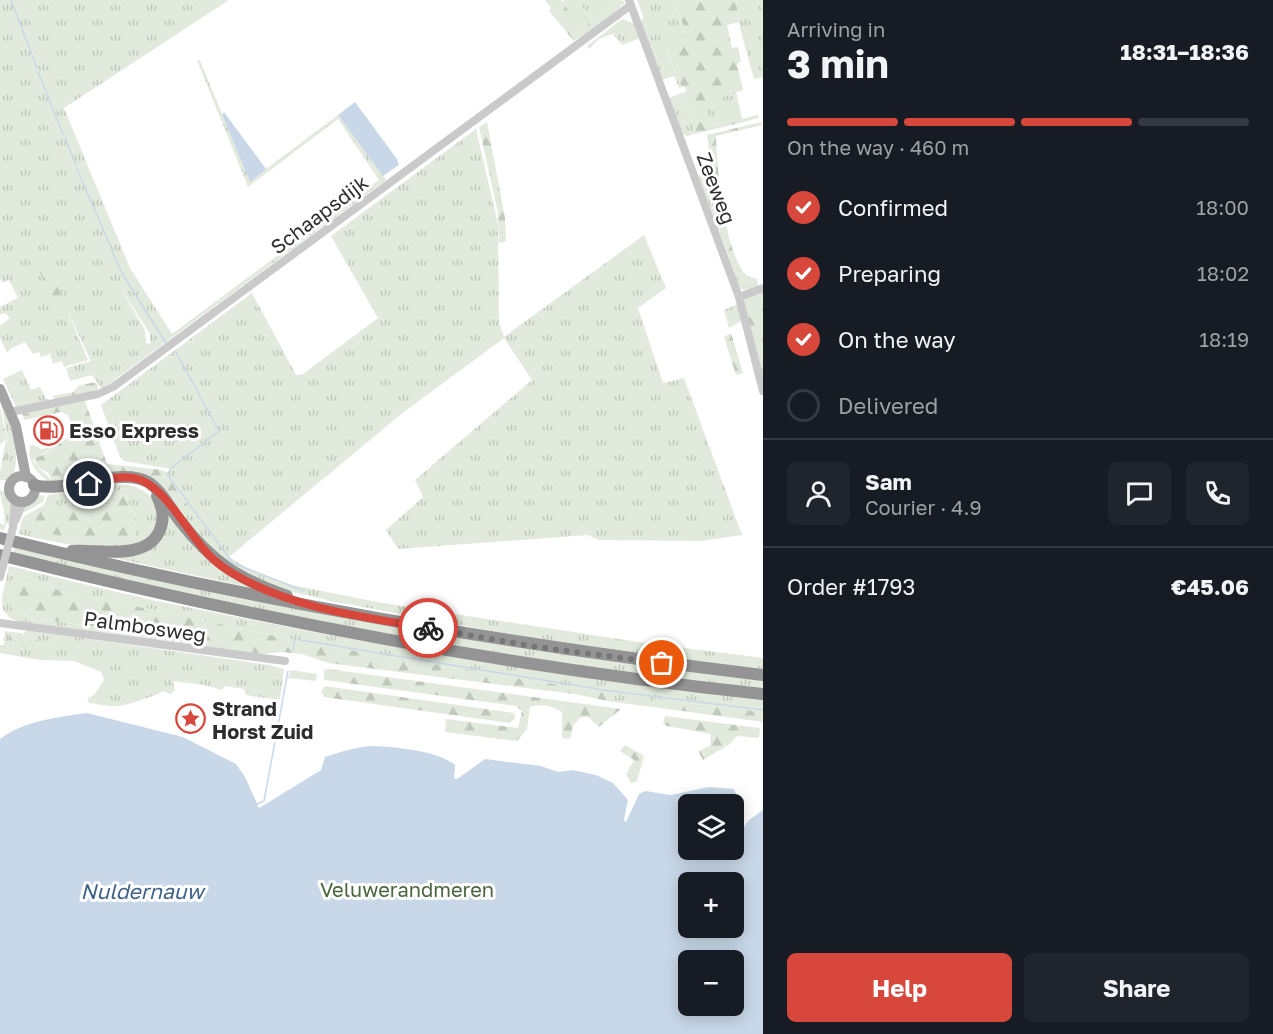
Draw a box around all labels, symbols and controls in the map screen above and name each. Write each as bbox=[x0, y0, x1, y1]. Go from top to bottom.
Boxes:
text: Arriving in bbox=[787, 17, 885, 41]
text: 18:31–18:36 bbox=[1120, 38, 1249, 65]
text: 3 min bbox=[787, 40, 889, 87]
text: On the way · 460 m bbox=[787, 135, 969, 159]
street label: Zeeweg bbox=[692, 149, 742, 227]
street label: Schaapsdijk bbox=[266, 170, 372, 258]
icon: check bbox=[787, 191, 820, 224]
text: Confirmed bbox=[838, 194, 948, 221]
text: 18:00 bbox=[1196, 195, 1249, 219]
icon: check bbox=[787, 257, 820, 290]
text: Preparing bbox=[838, 260, 941, 287]
text: 18:02 bbox=[1197, 261, 1249, 285]
icon: check bbox=[787, 323, 820, 356]
text: On the way bbox=[838, 326, 956, 353]
text: 18:19 bbox=[1199, 327, 1249, 351]
text: Delivered bbox=[838, 392, 938, 419]
fuel station icon: Esso Express bbox=[32, 414, 64, 446]
place label: Esso Express bbox=[69, 418, 199, 442]
pin bbox=[63, 458, 114, 509]
button: person bbox=[787, 462, 850, 525]
button: chat bbox=[1108, 462, 1171, 525]
button: phone bbox=[1186, 462, 1249, 525]
icon: home bbox=[72, 467, 105, 500]
text: Sam bbox=[865, 468, 912, 495]
text: Courier · 4.9 bbox=[865, 495, 982, 519]
text: Order #1793 bbox=[787, 573, 915, 600]
text: €45.06 bbox=[1171, 573, 1249, 600]
courier bbox=[398, 598, 458, 658]
street label: Palmbosweg bbox=[82, 606, 208, 646]
icon: bike bbox=[412, 612, 445, 645]
pin bbox=[636, 637, 687, 688]
icon: bag bbox=[645, 646, 678, 679]
place label: Strand Horst Zuid bbox=[212, 696, 313, 743]
place icon: Strand Horst Zuid bbox=[175, 703, 207, 735]
map controls bbox=[678, 794, 744, 1016]
button: layers bbox=[678, 794, 744, 860]
button: + bbox=[678, 872, 744, 938]
park label: Veluwerandmeren bbox=[320, 877, 494, 901]
water label: Nuldernauw bbox=[81, 878, 206, 904]
button: − bbox=[678, 950, 744, 1016]
button: Help bbox=[787, 953, 1012, 1022]
button: Share bbox=[1024, 953, 1249, 1022]

